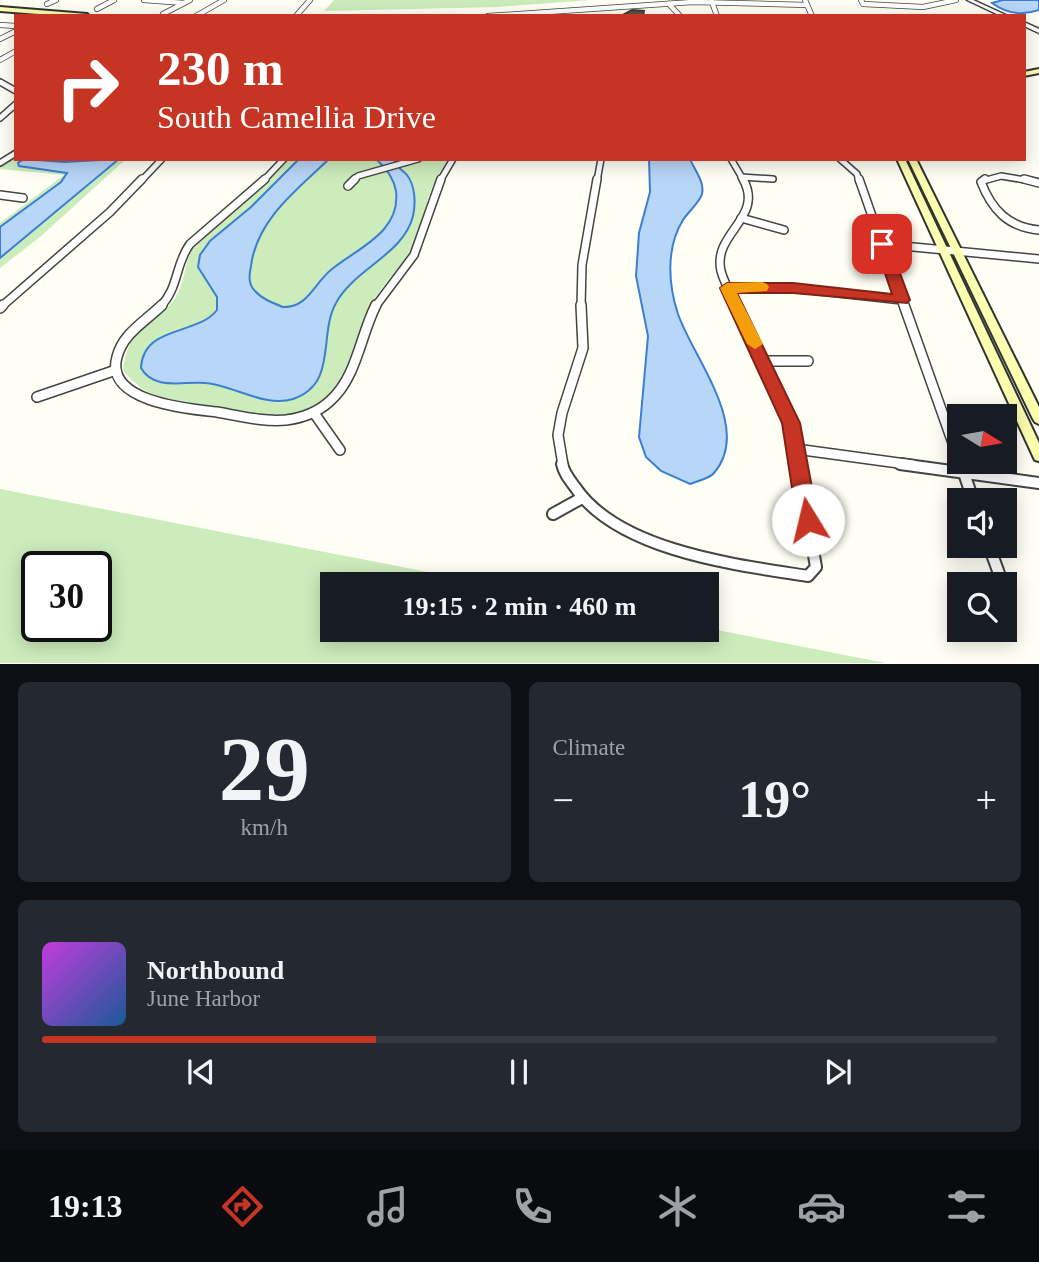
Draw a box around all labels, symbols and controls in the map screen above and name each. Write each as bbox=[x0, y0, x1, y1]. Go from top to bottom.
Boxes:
text: 230 m bbox=[157, 41, 284, 96]
icon: right bbox=[42, 42, 133, 133]
text: South Camellia Drive bbox=[157, 99, 436, 135]
pin bbox=[852, 214, 912, 274]
icon: arrive bbox=[863, 225, 901, 263]
north arrow bbox=[947, 404, 1017, 474]
map controls bbox=[947, 404, 1017, 642]
position arrow bbox=[771, 483, 845, 557]
button: sound bbox=[947, 488, 1017, 558]
speed limit sign: 30 bbox=[21, 551, 112, 642]
button: search bbox=[947, 572, 1017, 642]
text: 19:15 · 2 min · 460 m bbox=[403, 592, 637, 621]
text: 29 bbox=[219, 719, 310, 820]
text: Climate bbox=[553, 735, 625, 760]
text: 19° bbox=[738, 771, 811, 828]
text: − bbox=[553, 779, 574, 821]
text: + bbox=[976, 779, 997, 821]
text: km/h bbox=[241, 815, 288, 840]
text: Northbound bbox=[147, 956, 284, 985]
text: June Harbor bbox=[147, 986, 260, 1011]
icon: previous bbox=[182, 1053, 220, 1091]
icon: pause bbox=[500, 1053, 538, 1091]
icon: next bbox=[819, 1053, 857, 1091]
icon: directions bbox=[218, 1182, 267, 1231]
icon: music bbox=[363, 1182, 412, 1231]
icon: phone bbox=[508, 1182, 557, 1231]
icon: climate bbox=[653, 1182, 702, 1231]
icon: car bbox=[797, 1182, 846, 1231]
icon: filters bbox=[942, 1182, 991, 1231]
text: 19:13 bbox=[48, 1188, 123, 1224]

